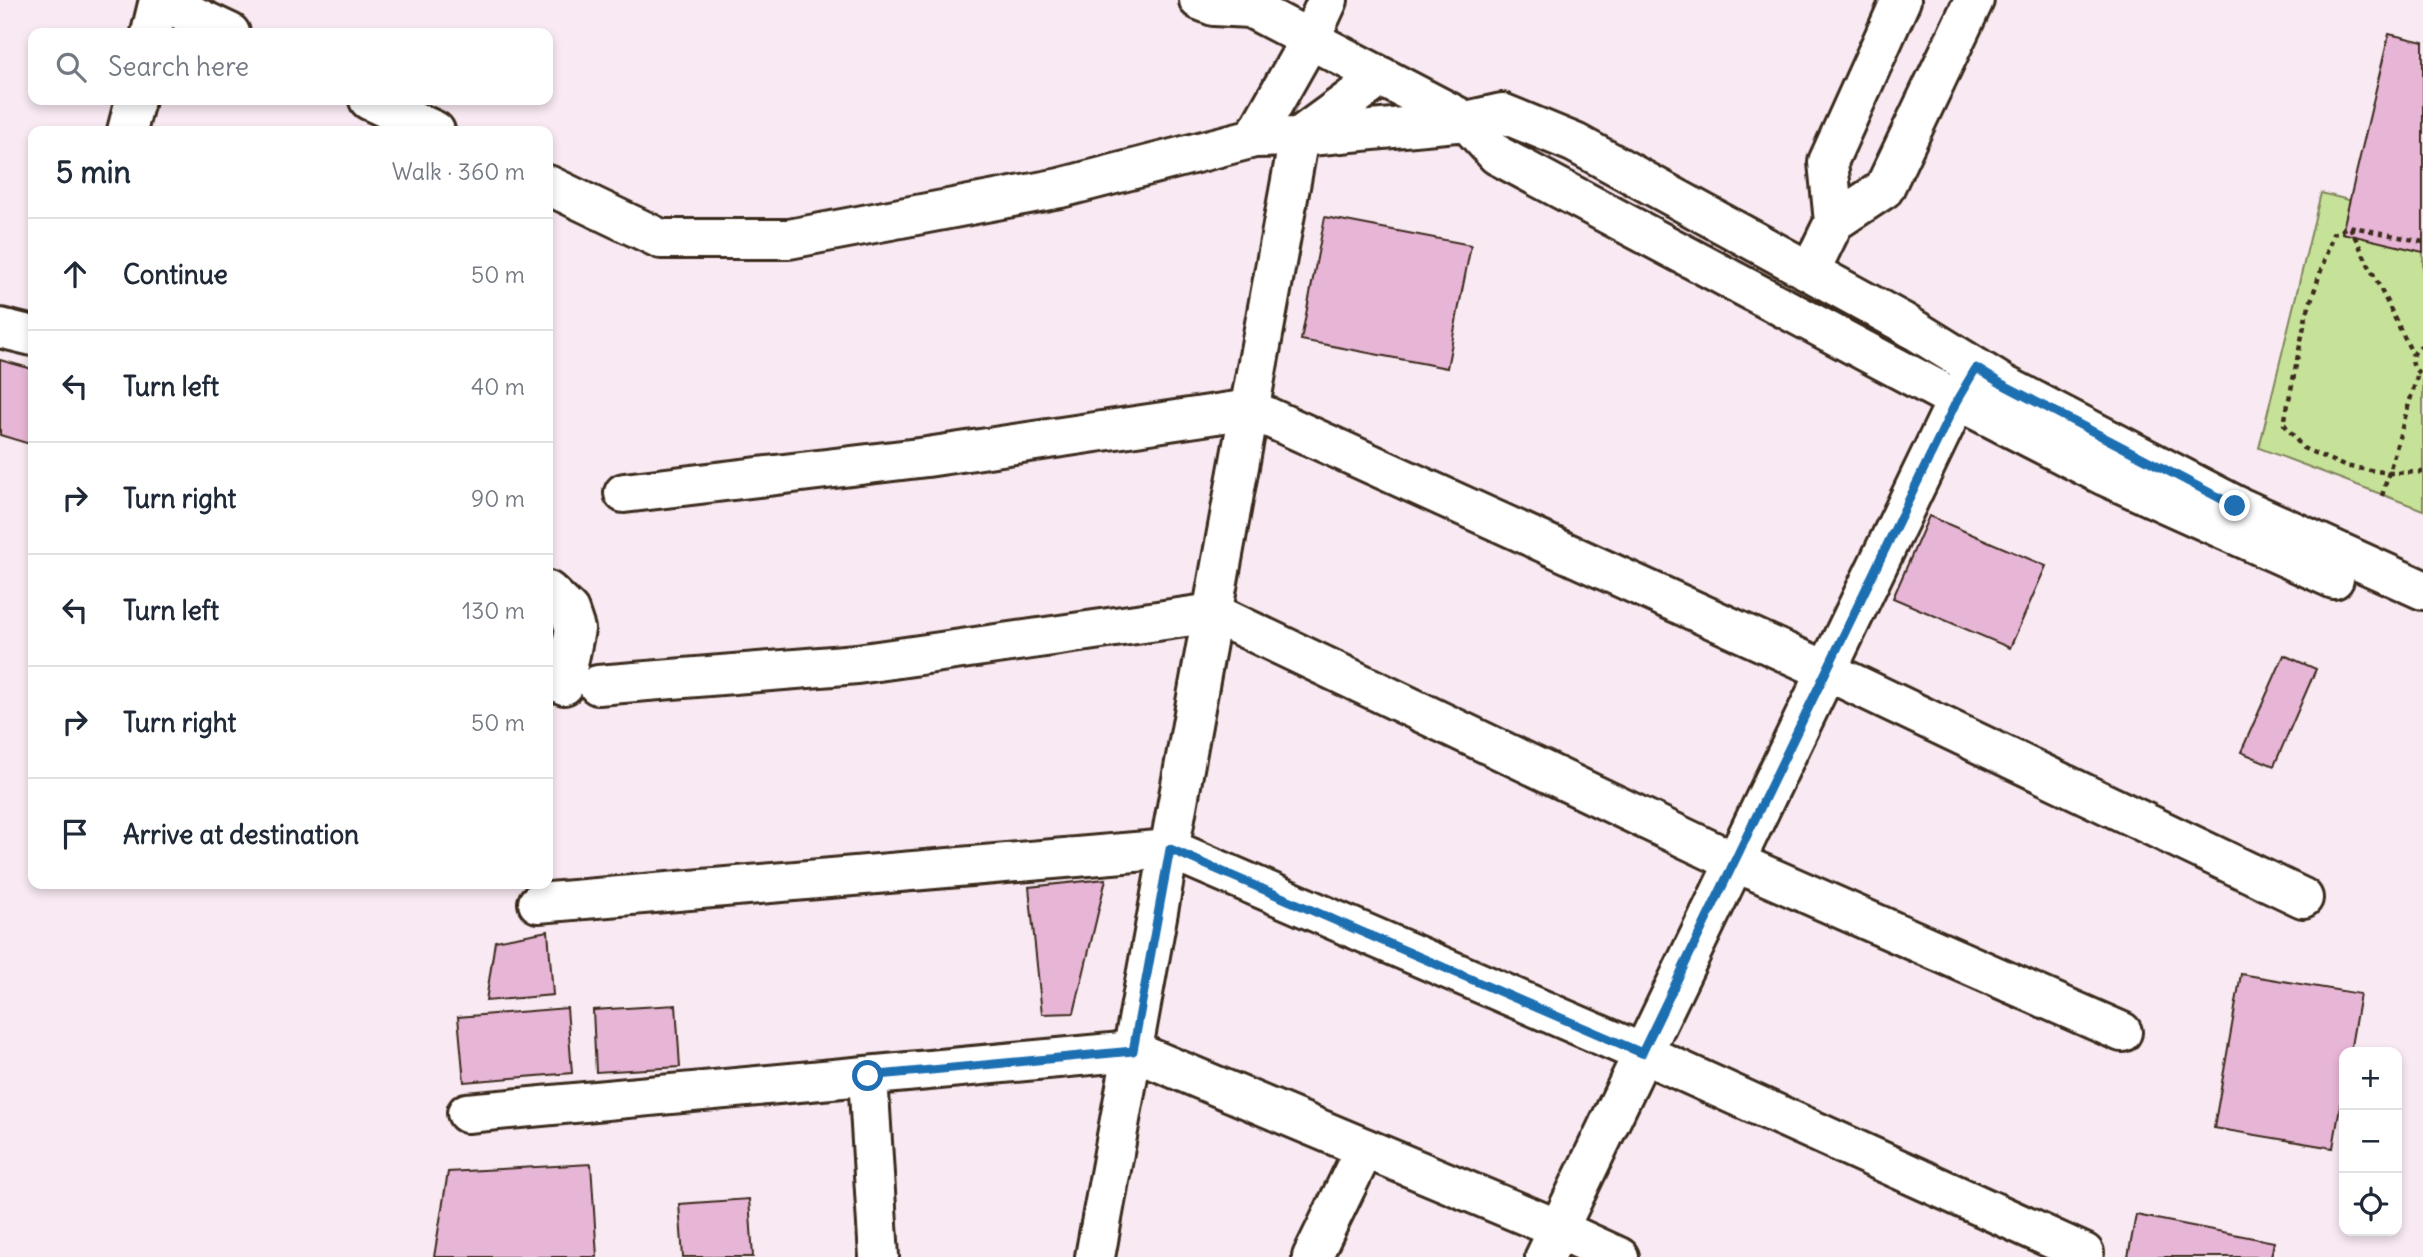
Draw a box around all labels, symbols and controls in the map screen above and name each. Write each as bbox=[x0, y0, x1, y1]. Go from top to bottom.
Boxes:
search box bbox=[28, 28, 553, 105]
icon: search bbox=[52, 48, 90, 86]
text: Search here bbox=[108, 50, 249, 83]
text: 5 min bbox=[56, 153, 131, 191]
text: Walk · 360 m bbox=[392, 157, 525, 186]
icon: ahead bbox=[56, 255, 94, 293]
text: Continue bbox=[123, 258, 228, 291]
text: 50 m bbox=[471, 260, 525, 289]
icon: left bbox=[56, 367, 94, 405]
text: Turn left bbox=[123, 370, 219, 403]
text: 40 m bbox=[471, 372, 525, 401]
icon: right bbox=[56, 479, 94, 517]
text: Turn right bbox=[123, 482, 236, 515]
text: 90 m bbox=[471, 484, 525, 513]
route end bbox=[2219, 490, 2250, 521]
icon: left bbox=[56, 591, 94, 629]
text: Turn left bbox=[123, 594, 219, 627]
text: 130 m bbox=[462, 596, 525, 625]
icon: right bbox=[56, 703, 94, 741]
text: Turn right bbox=[123, 706, 236, 739]
text: 50 m bbox=[471, 708, 525, 737]
icon: arrive bbox=[56, 815, 94, 853]
text: Arrive at destination bbox=[123, 818, 359, 851]
map controls bbox=[2339, 1047, 2402, 1236]
button: + bbox=[2339, 1047, 2402, 1110]
route start bbox=[852, 1060, 883, 1091]
button: − bbox=[2339, 1110, 2402, 1173]
button: locate bbox=[2339, 1173, 2402, 1236]

